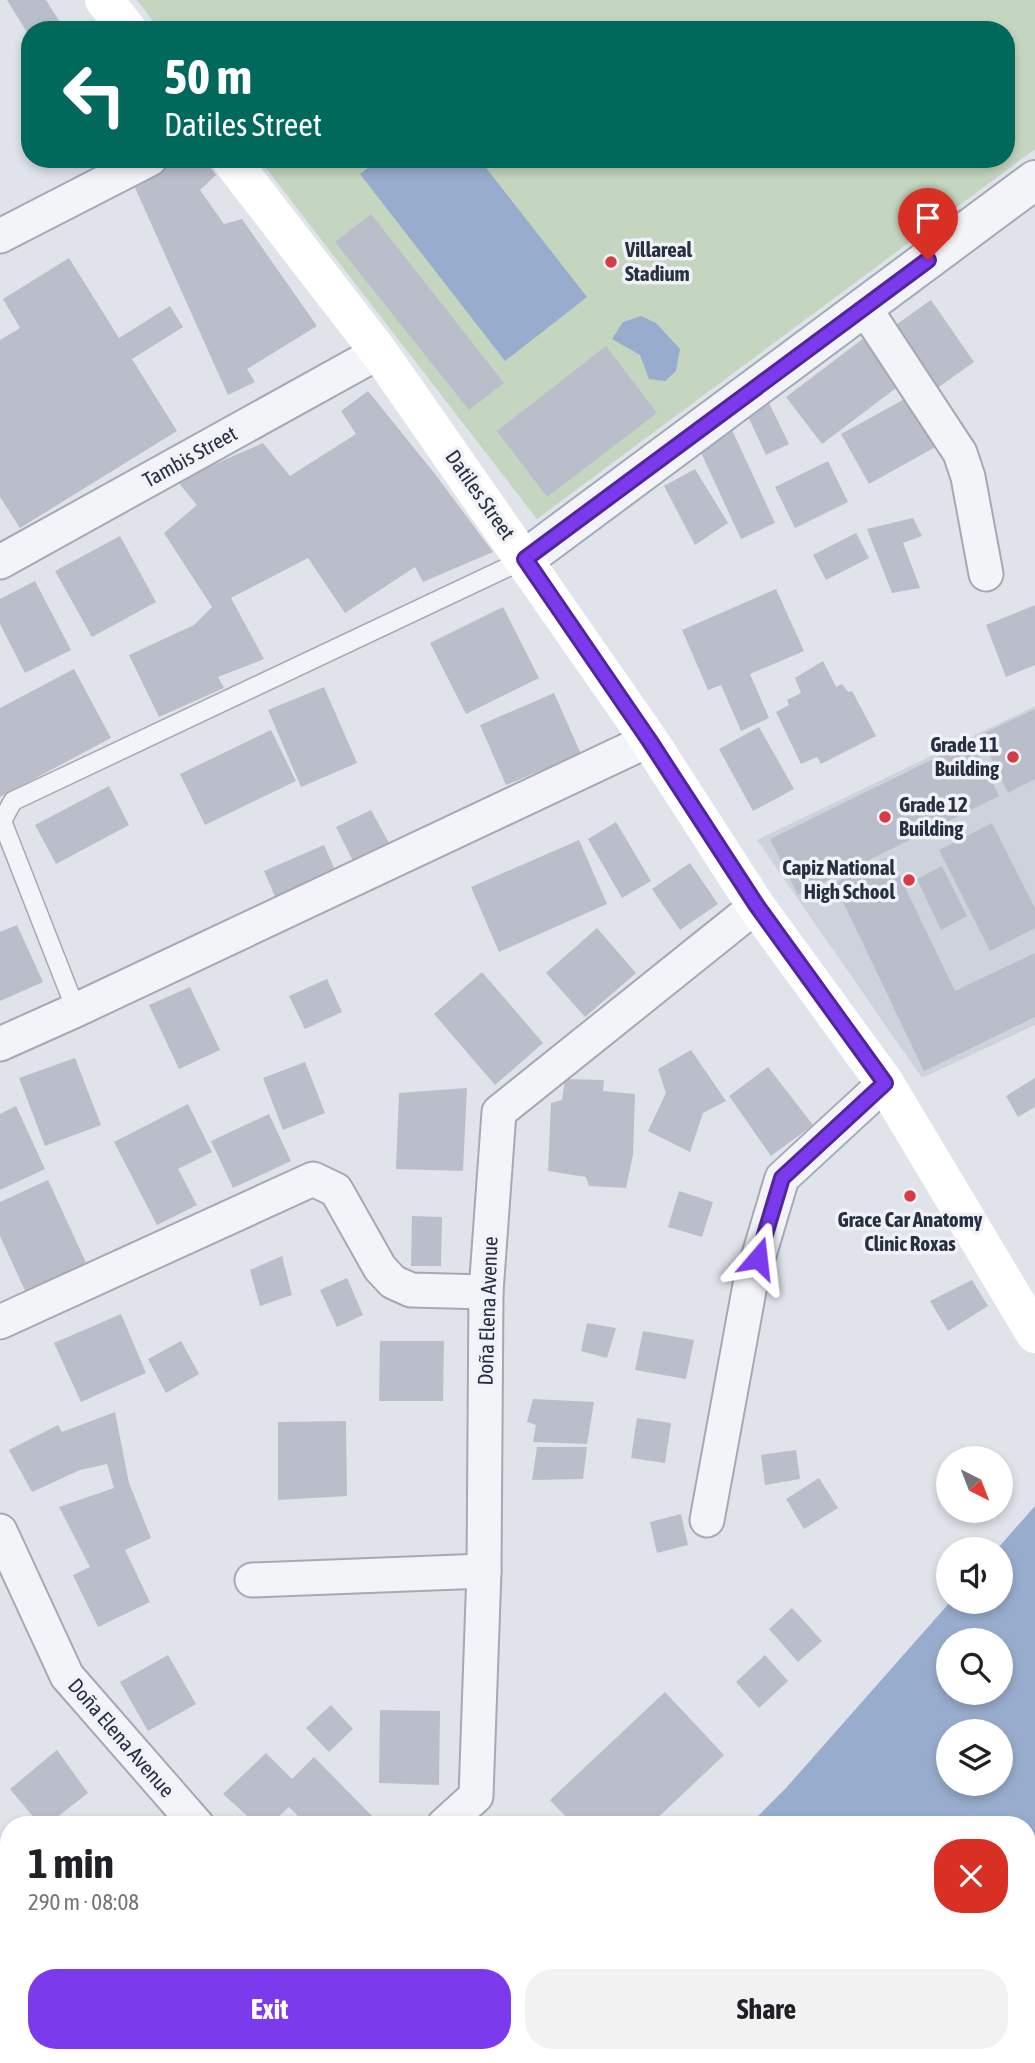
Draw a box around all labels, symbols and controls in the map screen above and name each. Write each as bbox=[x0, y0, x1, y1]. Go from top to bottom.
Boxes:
text: 50 m bbox=[164, 48, 252, 104]
icon: left bbox=[49, 49, 140, 140]
text: Datiles Street bbox=[164, 106, 322, 143]
pin bbox=[898, 188, 958, 260]
icon: arrive bbox=[909, 199, 947, 237]
place label: Villareal Stadium bbox=[624, 237, 693, 285]
marker: Villareal Stadium bbox=[603, 254, 619, 270]
street label: Tambis Street bbox=[138, 420, 241, 492]
street label: Datiles Street bbox=[441, 445, 520, 544]
place label: Grade 11 Building bbox=[930, 732, 1000, 780]
marker: Grade 11 Building bbox=[1005, 749, 1021, 765]
place label: Grade 12 Building bbox=[899, 792, 968, 840]
marker: Grade 12 Building bbox=[877, 809, 893, 825]
place label: Capiz National High School bbox=[782, 855, 895, 903]
marker: Capiz National High School bbox=[901, 872, 917, 888]
marker: Grace Car Anatomy Clinic Roxas bbox=[902, 1188, 918, 1204]
place label: Grace Car Anatomy Clinic Roxas bbox=[838, 1207, 983, 1255]
position arrow bbox=[721, 1221, 795, 1295]
street label: Doña Elena Avenue bbox=[472, 1236, 502, 1386]
north arrow bbox=[936, 1446, 1013, 1522]
map controls bbox=[936, 1446, 1013, 1796]
button: sound bbox=[936, 1537, 1013, 1614]
button: search bbox=[936, 1628, 1013, 1705]
street label: Doña Elena Avenue bbox=[64, 1673, 180, 1802]
button: layers bbox=[936, 1719, 1013, 1796]
text: 1 min bbox=[28, 1839, 114, 1887]
button: close bbox=[934, 1839, 1008, 1913]
text: 290 m · 08:08 bbox=[28, 1889, 139, 1915]
button: Exit bbox=[28, 1969, 511, 2049]
button: Share bbox=[525, 1969, 1008, 2049]

